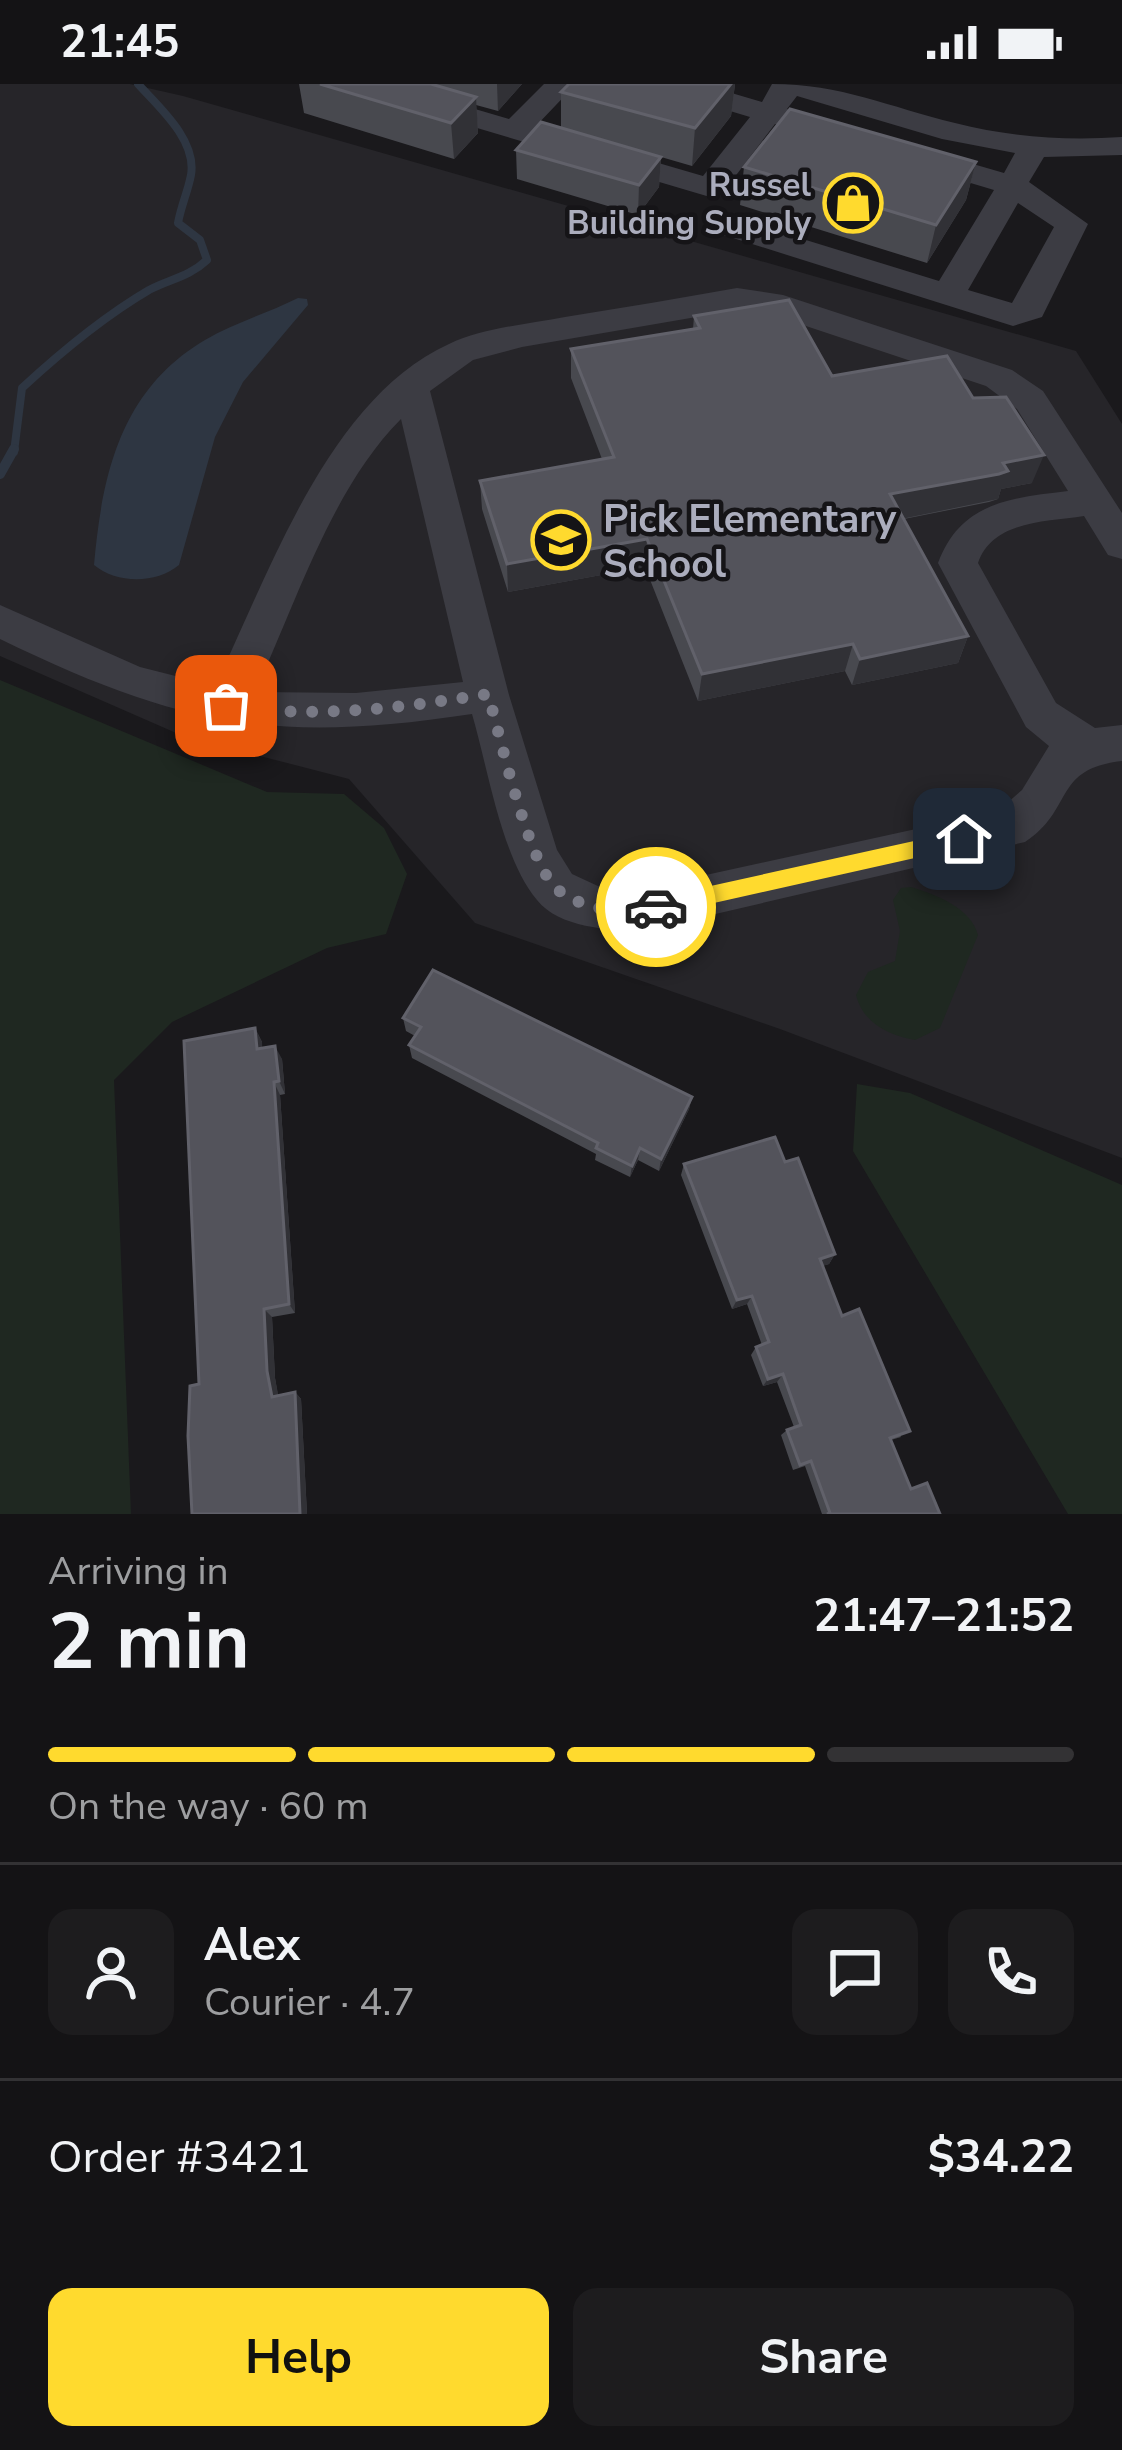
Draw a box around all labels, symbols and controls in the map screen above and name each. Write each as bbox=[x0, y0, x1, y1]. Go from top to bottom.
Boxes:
text: 21:45 bbox=[60, 12, 179, 73]
place label: Russel Building Supply bbox=[567, 163, 812, 246]
shop icon: Russel Building Supply bbox=[822, 172, 884, 234]
place label: Pick Elementary School bbox=[603, 493, 897, 591]
school or university icon: Pick Elementary School bbox=[530, 509, 592, 571]
pin bbox=[175, 655, 277, 757]
icon: bag bbox=[193, 673, 259, 739]
pin bbox=[913, 788, 1015, 890]
icon: home bbox=[931, 806, 997, 872]
courier bbox=[596, 847, 716, 967]
icon: car bbox=[623, 874, 689, 940]
text: Arriving in bbox=[48, 1545, 229, 1598]
text: 21:47–21:52 bbox=[813, 1586, 1074, 1647]
text: 2 min bbox=[48, 1589, 250, 1696]
text: On the way · 60 m bbox=[48, 1780, 369, 1833]
button: person bbox=[48, 1909, 174, 2035]
button: chat bbox=[792, 1909, 918, 2035]
button: phone bbox=[948, 1909, 1074, 2035]
text: Alex bbox=[204, 1915, 300, 1976]
text: Courier · 4.7 bbox=[204, 1976, 415, 2029]
text: Order #3421 bbox=[48, 2127, 311, 2188]
text: $34.22 bbox=[928, 2127, 1074, 2188]
button: Help bbox=[48, 2288, 549, 2426]
button: Share bbox=[573, 2288, 1074, 2426]

